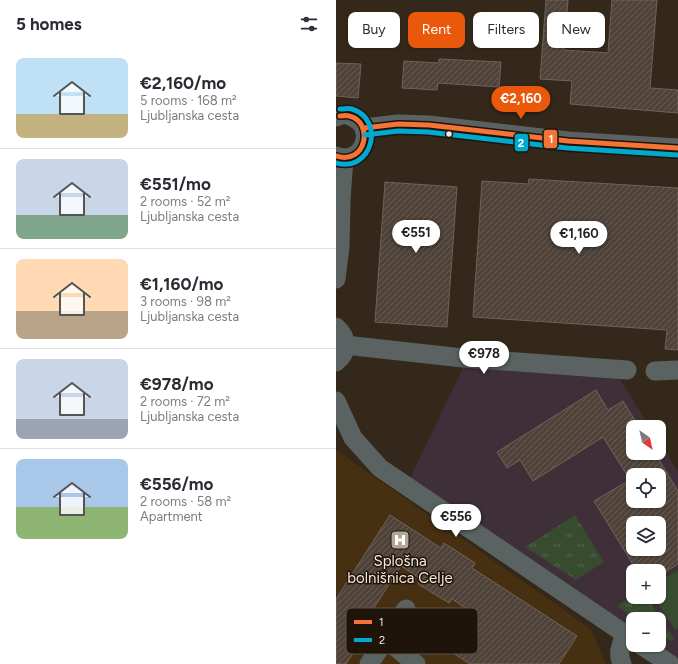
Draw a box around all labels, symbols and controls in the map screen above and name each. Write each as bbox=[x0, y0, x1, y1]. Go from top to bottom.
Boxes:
chip: Buy bbox=[348, 12, 400, 48]
chip: Rent bbox=[408, 12, 465, 48]
chip: Filters bbox=[473, 12, 539, 48]
chip: New bbox=[547, 12, 605, 48]
icon: filters bbox=[298, 13, 320, 35]
text: 5 homes bbox=[16, 14, 82, 34]
text: €2,160/mo bbox=[140, 73, 226, 93]
icon: home bbox=[48, 74, 96, 122]
pin: €2,160 bbox=[488, 86, 554, 120]
text: €2,160 bbox=[500, 91, 542, 106]
text: 5 rooms · 168 m² bbox=[140, 93, 237, 108]
text: Ljubljanska cesta bbox=[140, 108, 239, 123]
unlabelled marker bbox=[444, 129, 454, 139]
line badge: 1 bbox=[543, 129, 558, 149]
line badge: 2 bbox=[514, 133, 529, 152]
text: 1 bbox=[549, 133, 553, 146]
text: 2 bbox=[518, 137, 524, 150]
text: €551/mo bbox=[140, 174, 211, 194]
icon: home bbox=[48, 175, 96, 223]
text: 2 rooms · 52 m² bbox=[140, 194, 231, 209]
text: Ljubljanska cesta bbox=[140, 209, 239, 224]
pin: €551 bbox=[392, 220, 440, 254]
pin: €1,160 bbox=[546, 221, 612, 255]
text: €551 bbox=[401, 225, 431, 240]
text: €1,160 bbox=[559, 226, 599, 241]
text: €1,160/mo bbox=[140, 274, 223, 294]
icon: home bbox=[48, 275, 96, 323]
text: 3 rooms · 98 m² bbox=[140, 294, 231, 309]
text: Ljubljanska cesta bbox=[140, 309, 239, 324]
pin: €978 bbox=[460, 341, 508, 375]
text: €978 bbox=[468, 346, 500, 361]
text: €978/mo bbox=[140, 374, 214, 394]
icon: home bbox=[48, 375, 96, 423]
text: 2 rooms · 72 m² bbox=[140, 394, 230, 409]
text: Ljubljanska cesta bbox=[140, 409, 239, 424]
north arrow bbox=[626, 420, 666, 460]
map controls bbox=[626, 420, 666, 652]
button: locate bbox=[626, 468, 666, 508]
text: €556/mo bbox=[140, 474, 213, 494]
icon: home bbox=[48, 475, 96, 523]
text: 2 rooms · 58 m² bbox=[140, 494, 231, 509]
pin: €556 bbox=[432, 504, 480, 538]
text: Apartment bbox=[140, 509, 203, 524]
text: €556 bbox=[440, 509, 472, 524]
button: layers bbox=[626, 516, 666, 556]
hospital icon: Splošna bolnišnica Celje bbox=[389, 529, 411, 551]
place label: Splošna bolnišnica Celje bbox=[347, 552, 453, 587]
button: + bbox=[626, 564, 666, 604]
legend bbox=[346, 608, 478, 654]
button: − bbox=[626, 612, 666, 652]
text: 1 bbox=[379, 616, 384, 629]
text: 2 bbox=[379, 634, 385, 647]

